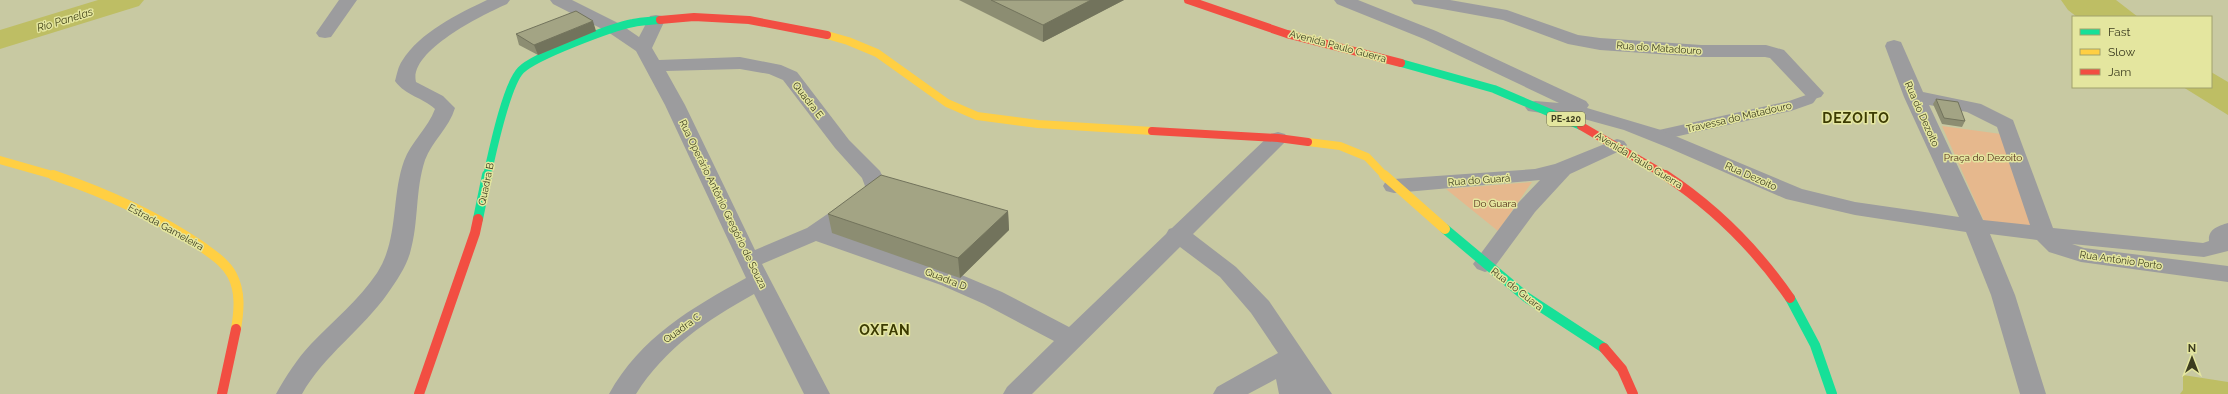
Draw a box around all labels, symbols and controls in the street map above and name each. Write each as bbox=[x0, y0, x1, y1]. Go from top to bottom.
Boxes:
water label: Rio Panelas bbox=[35, 5, 95, 35]
legend bbox=[2072, 16, 2212, 88]
text: Fast bbox=[2108, 25, 2131, 39]
street label: Avenida Paulo Guerra bbox=[1288, 28, 1388, 64]
street label: Rua do Matadouro bbox=[1616, 40, 1702, 56]
text: Slow bbox=[2108, 45, 2135, 59]
text: Jam bbox=[2108, 65, 2131, 79]
street label: Quadra E bbox=[791, 80, 825, 120]
street label: Rua do Dezoito bbox=[1903, 80, 1941, 148]
street label: Travessa do Matadouro bbox=[1685, 100, 1793, 134]
district label: DEZOITO bbox=[1822, 110, 1890, 126]
road number: PE-120 bbox=[1547, 112, 1585, 126]
street label: Rua Operário Antônio Gregório de Souza bbox=[677, 118, 769, 290]
street label: Avenida Paulo Guerra bbox=[1593, 130, 1685, 190]
park label: Praça do Dezoito bbox=[1944, 152, 2022, 163]
street label: Rua Dezoito bbox=[1723, 160, 1779, 192]
street label: Quadra B bbox=[476, 161, 496, 206]
street label: Rua do Guará bbox=[1447, 172, 1511, 188]
park label: Do Guara bbox=[1473, 198, 1517, 209]
street label: Estrada Gameleira bbox=[126, 202, 206, 252]
street label: Rua Antônio Porto bbox=[2079, 249, 2163, 271]
street label: Rua do Guara bbox=[1489, 265, 1545, 313]
street label: Quadra D bbox=[924, 266, 968, 292]
street label: Quadra C bbox=[661, 311, 703, 345]
district label: OXFAN bbox=[859, 322, 911, 338]
north arrow bbox=[2172, 338, 2212, 378]
text: N bbox=[2188, 342, 2196, 355]

